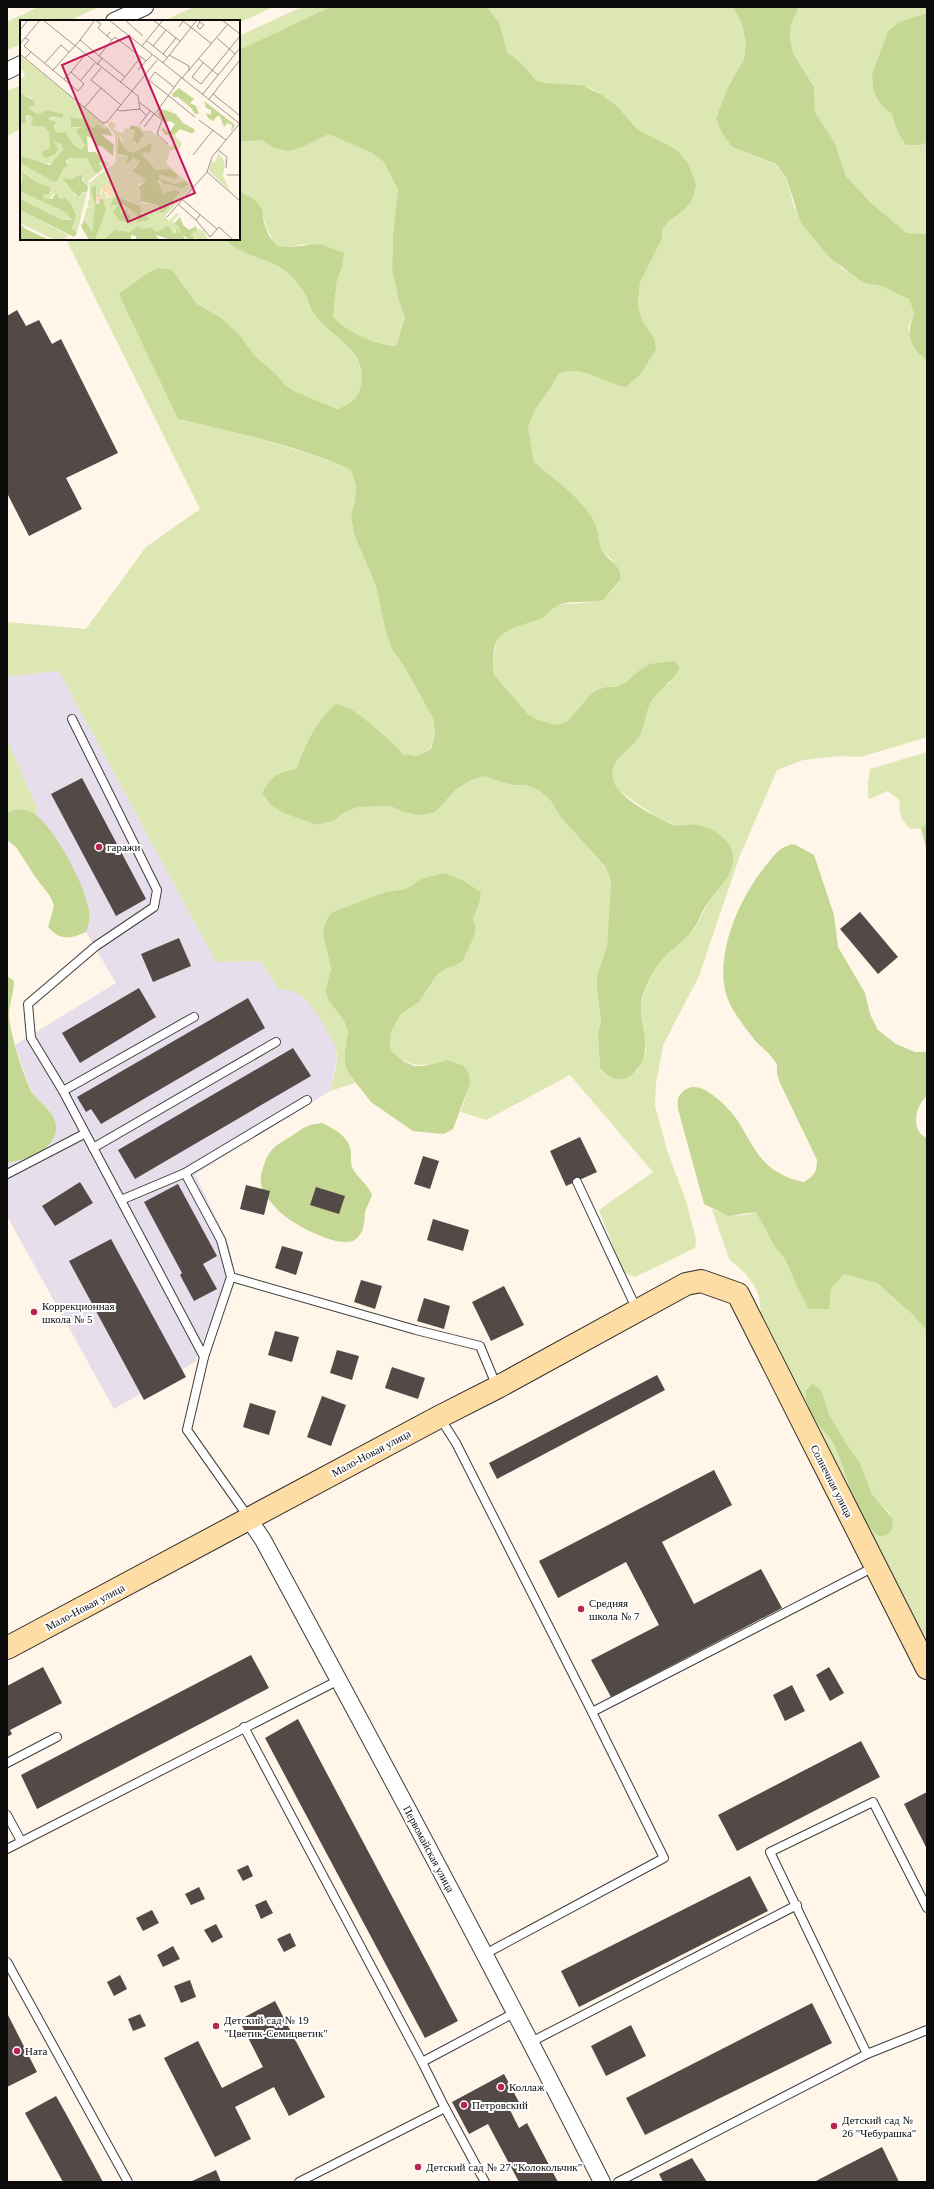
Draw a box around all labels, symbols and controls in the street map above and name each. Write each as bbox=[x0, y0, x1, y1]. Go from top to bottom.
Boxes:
inset map bbox=[20, 20, 240, 240]
place label: гаражи bbox=[107, 841, 140, 853]
marker: гаражи bbox=[94, 842, 104, 852]
place label: Коррекционная школа № 5 bbox=[42, 1300, 115, 1325]
marker: Коррекционная школа № 5 bbox=[29, 1307, 39, 1317]
street label: Мало-Новая улица bbox=[329, 1427, 413, 1479]
street label: Солнечная улица bbox=[809, 1443, 856, 1519]
street label: Мало-Новая улица bbox=[43, 1581, 127, 1633]
place label: Средняя школа № 7 bbox=[589, 1597, 640, 1622]
marker: Средняя школа № 7 bbox=[576, 1604, 586, 1614]
street label: Первомайская улица bbox=[401, 1804, 457, 1894]
place label: Детский сад № 19 "Цветик-Семицветик" bbox=[224, 2014, 328, 2039]
marker: Детский сад № 19 "Цветик-Семицветик" bbox=[211, 2021, 221, 2031]
place label: Ната bbox=[25, 2045, 47, 2057]
marker: Ната bbox=[12, 2046, 22, 2056]
place label: Коллаж bbox=[509, 2081, 545, 2093]
marker: Коллаж bbox=[496, 2082, 506, 2092]
place label: Петровский bbox=[472, 2099, 528, 2111]
marker: Петровский bbox=[459, 2100, 469, 2110]
place label: Детский сад № 26 "Чебурашка" bbox=[842, 2114, 916, 2139]
marker: Детский сад № 26 "Чебурашка" bbox=[829, 2121, 839, 2131]
place label: Детский сад № 27 "Колокольчик" bbox=[426, 2161, 582, 2173]
marker: Детский сад № 27 "Колокольчик" bbox=[413, 2162, 423, 2172]

